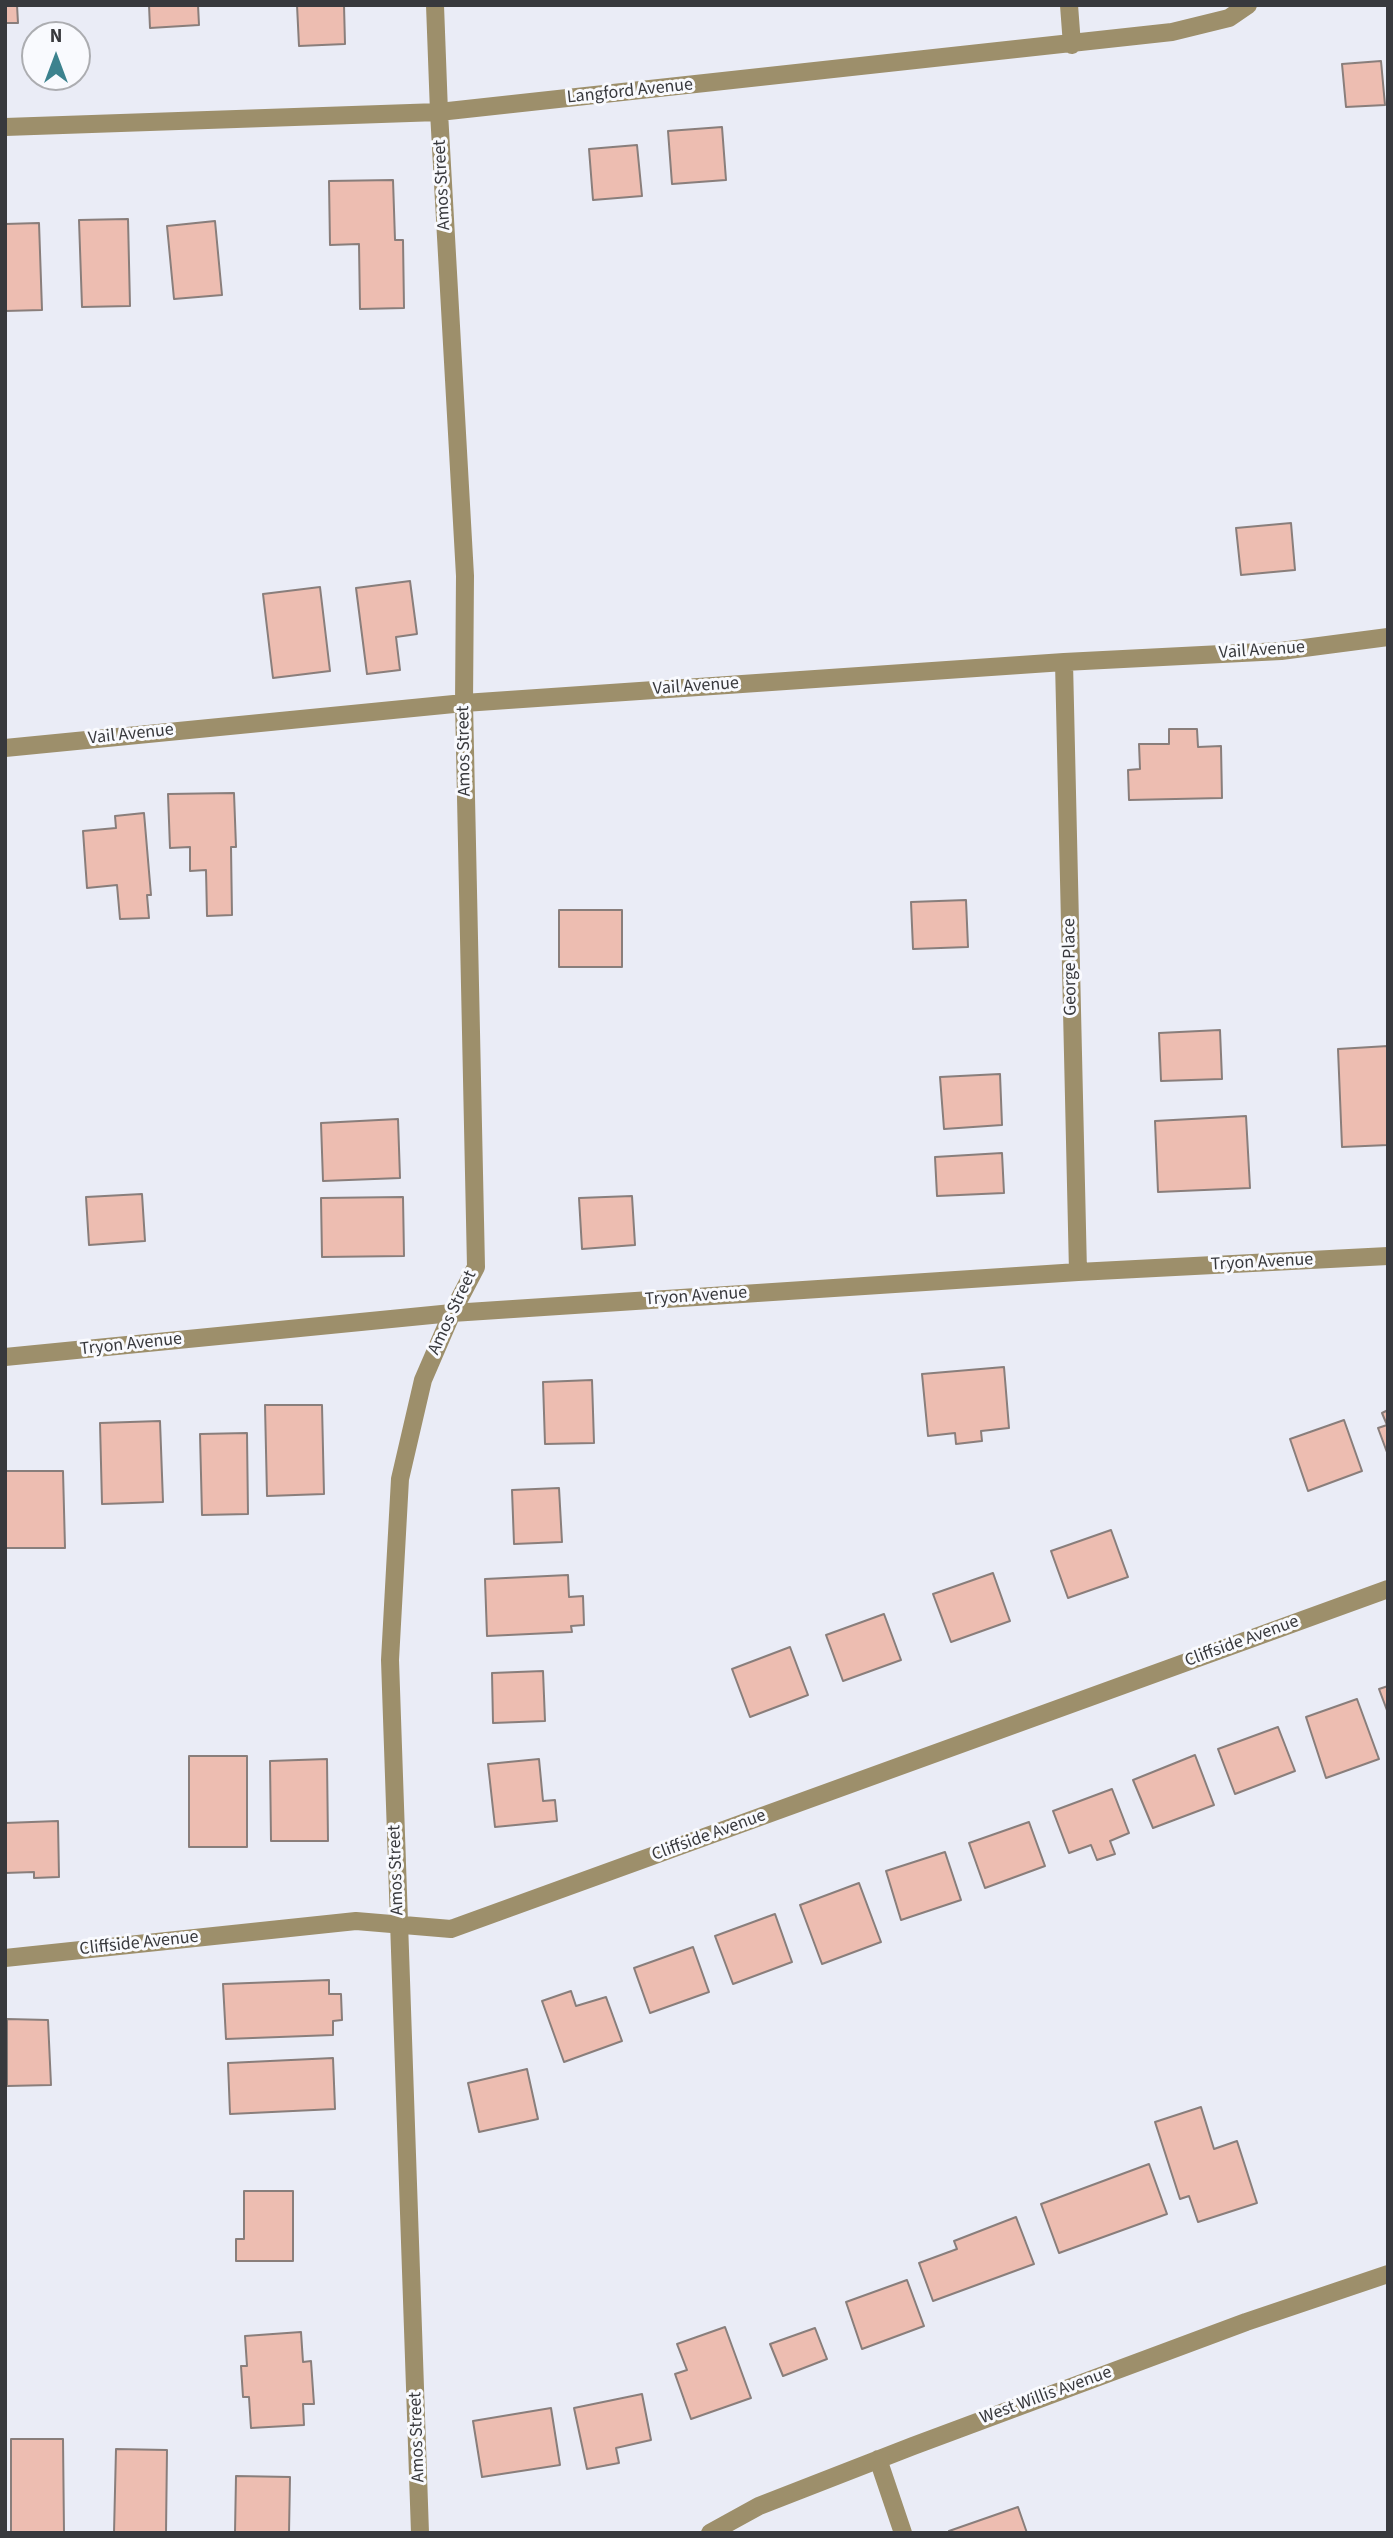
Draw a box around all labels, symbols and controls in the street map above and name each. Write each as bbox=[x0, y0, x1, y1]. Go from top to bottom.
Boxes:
north arrow bbox=[21, 21, 91, 91]
text: N bbox=[50, 23, 62, 50]
street label: Langford Avenue bbox=[566, 75, 694, 109]
street label: Amos Street bbox=[430, 139, 456, 231]
street label: Vail Avenue bbox=[1218, 637, 1306, 665]
street label: Vail Avenue bbox=[652, 673, 740, 701]
street label: Amos Street bbox=[453, 705, 477, 797]
street label: Vail Avenue bbox=[87, 720, 175, 750]
street label: George Place bbox=[1059, 918, 1083, 1016]
street label: Tryon Avenue bbox=[1210, 1250, 1314, 1276]
street label: Amos Street bbox=[424, 1267, 482, 1359]
street label: Tryon Avenue bbox=[644, 1283, 748, 1311]
street label: Tryon Avenue bbox=[79, 1329, 183, 1361]
street label: Cliffside Avenue bbox=[1182, 1611, 1302, 1673]
street label: Cliffside Avenue bbox=[649, 1805, 769, 1867]
street label: Amos Street bbox=[385, 1824, 409, 1916]
street label: Cliffside Avenue bbox=[78, 1927, 200, 1961]
street label: West Willis Avenue bbox=[977, 2362, 1115, 2430]
street label: Amos Street bbox=[406, 2391, 430, 2483]

